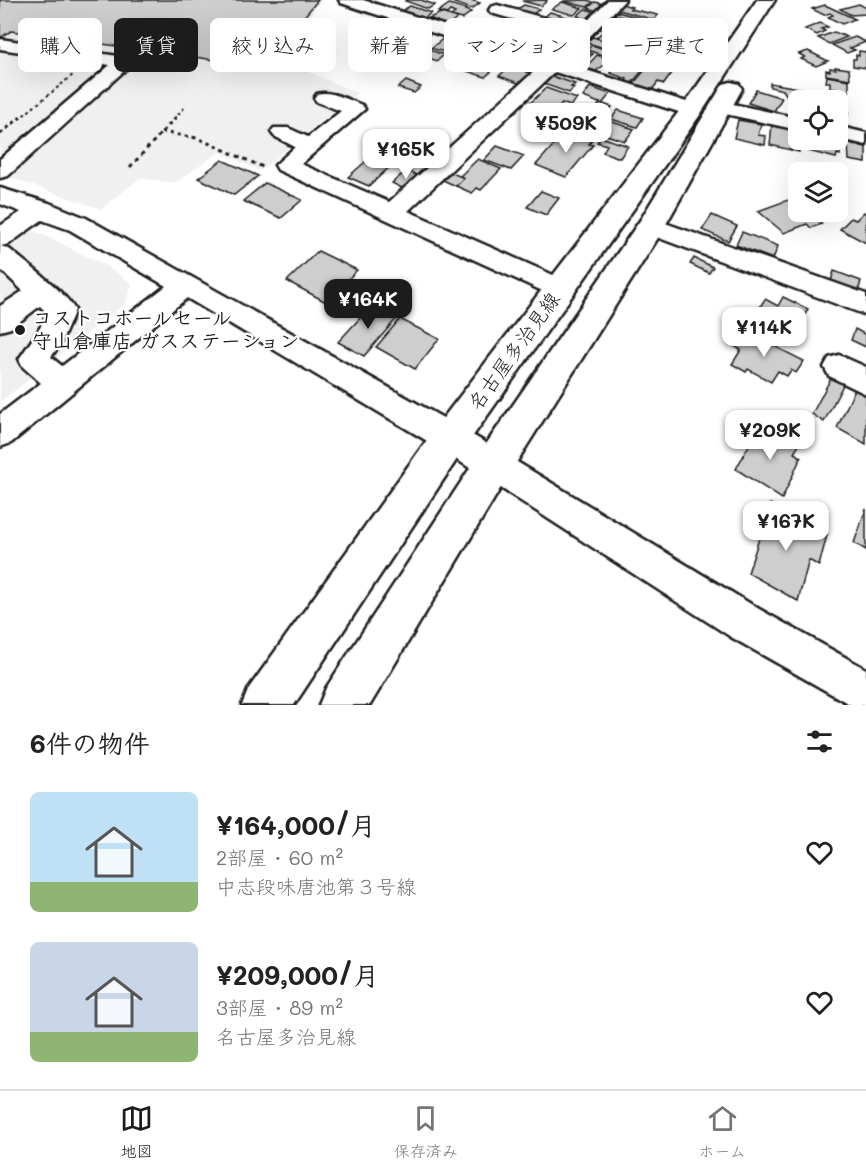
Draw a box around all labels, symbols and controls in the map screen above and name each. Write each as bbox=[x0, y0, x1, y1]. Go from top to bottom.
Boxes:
chip: 購入 bbox=[18, 18, 102, 72]
chip: 賃貸 bbox=[114, 18, 198, 72]
chip: 絞り込み bbox=[210, 18, 336, 72]
chip: 新着 bbox=[348, 18, 432, 72]
chip: マンション bbox=[444, 18, 590, 72]
chip: 一戸建て bbox=[602, 18, 728, 72]
map controls bbox=[788, 90, 848, 222]
button: locate bbox=[788, 90, 848, 150]
pin: ¥509K bbox=[524, 103, 608, 154]
text: ¥509K bbox=[535, 109, 597, 135]
pin: ¥165K bbox=[364, 129, 448, 180]
text: ¥165K bbox=[377, 135, 435, 161]
button: layers bbox=[788, 162, 848, 222]
pin: ¥164K bbox=[326, 279, 410, 330]
text: ¥164K bbox=[338, 285, 398, 311]
street label: 名古屋多治見線 bbox=[462, 286, 565, 415]
place label: コストコホールセール 守山倉庫店 ガスステーション bbox=[32, 304, 300, 353]
pin: ¥114K bbox=[722, 307, 806, 358]
text: ¥114K bbox=[736, 313, 792, 339]
marker: コストコホールセール 守山倉庫店 ガスステーション bbox=[13, 323, 27, 337]
pin: ¥209K bbox=[728, 410, 812, 461]
text: ¥209K bbox=[739, 416, 801, 442]
pin: ¥167K bbox=[744, 501, 828, 552]
text: ¥167K bbox=[757, 507, 815, 533]
icon: filters bbox=[803, 725, 836, 758]
text: 6件の物件 bbox=[30, 726, 150, 760]
text: ¥164,000/月 bbox=[216, 808, 376, 842]
icon: home bbox=[78, 816, 150, 888]
icon: heart bbox=[803, 836, 836, 869]
text: 2部屋 · 60 m² bbox=[216, 844, 343, 870]
text: 中志段味唐池第３号線 bbox=[216, 873, 416, 899]
text: ¥209,000/月 bbox=[216, 958, 379, 992]
icon: home bbox=[78, 966, 150, 1038]
icon: heart bbox=[803, 986, 836, 1019]
text: 3部屋 · 89 m² bbox=[216, 994, 343, 1020]
text: 名古屋多治見線 bbox=[216, 1023, 356, 1049]
tab: 地図 bbox=[120, 1102, 153, 1162]
tab: 保存済み bbox=[394, 1102, 458, 1162]
tab: ホーム bbox=[698, 1102, 746, 1162]

